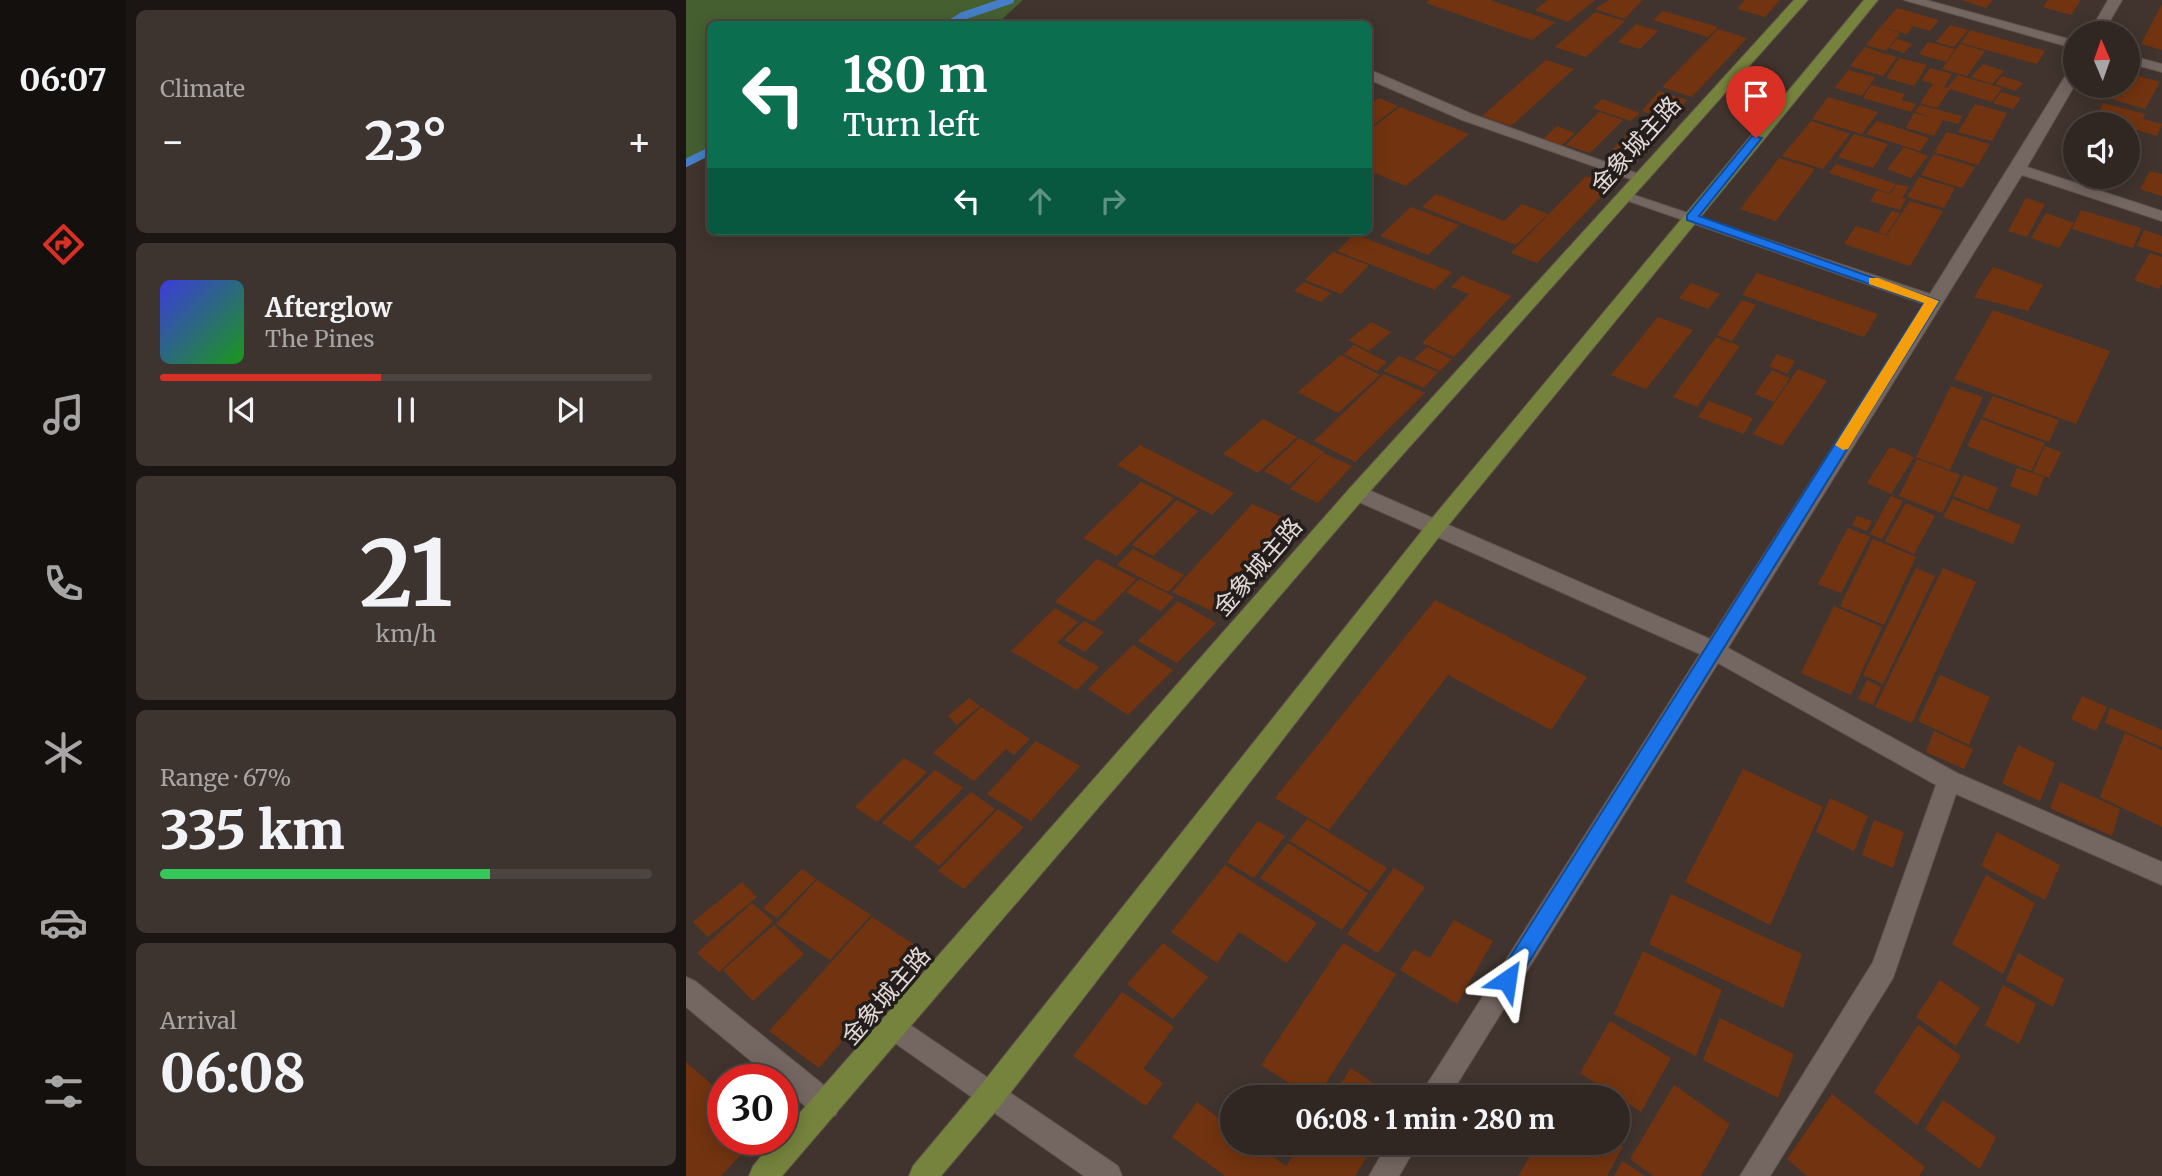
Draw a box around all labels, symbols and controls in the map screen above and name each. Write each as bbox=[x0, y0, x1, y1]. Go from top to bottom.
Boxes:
north arrow bbox=[2063, 21, 2140, 98]
map controls bbox=[2063, 21, 2140, 189]
text: 180 m bbox=[843, 44, 988, 105]
icon: left bbox=[728, 49, 819, 140]
text: 06:07 bbox=[19, 60, 107, 100]
pin bbox=[1726, 66, 1786, 138]
text: Climate bbox=[160, 74, 245, 103]
icon: arrive bbox=[1737, 77, 1775, 115]
street label: 金象城主路 bbox=[1584, 90, 1687, 200]
text: Turn left bbox=[843, 105, 980, 145]
text: 23° bbox=[365, 109, 448, 174]
button: sound bbox=[2063, 112, 2140, 189]
text: − bbox=[160, 118, 185, 165]
text: + bbox=[627, 118, 652, 165]
icon: left bbox=[948, 182, 986, 220]
icon: ahead bbox=[1021, 182, 1059, 220]
icon: right bbox=[1094, 182, 1132, 220]
icon: directions bbox=[39, 220, 88, 269]
text: Afterglow bbox=[265, 291, 392, 324]
text: The Pines bbox=[265, 324, 375, 353]
icon: music bbox=[39, 390, 88, 439]
icon: previous bbox=[223, 391, 261, 429]
icon: pause bbox=[387, 391, 425, 429]
icon: next bbox=[551, 391, 589, 429]
street label: 金象城主路 bbox=[1207, 511, 1309, 622]
text: 21 bbox=[359, 516, 453, 631]
icon: phone bbox=[39, 559, 88, 608]
text: km/h bbox=[376, 619, 436, 648]
icon: climate bbox=[39, 728, 88, 777]
text: Range · 67% bbox=[160, 763, 291, 792]
text: 335 km bbox=[160, 798, 345, 863]
icon: car bbox=[39, 898, 88, 947]
street label: 金象城主路 bbox=[835, 940, 937, 1051]
position arrow bbox=[1470, 943, 1544, 1017]
text: Arrival bbox=[160, 1006, 237, 1035]
text: 06:08 bbox=[160, 1041, 306, 1106]
speed limit sign: 30 bbox=[707, 1064, 798, 1155]
icon: filters bbox=[39, 1067, 88, 1116]
text: 06:08 · 1 min · 280 m bbox=[1295, 1103, 1555, 1136]

